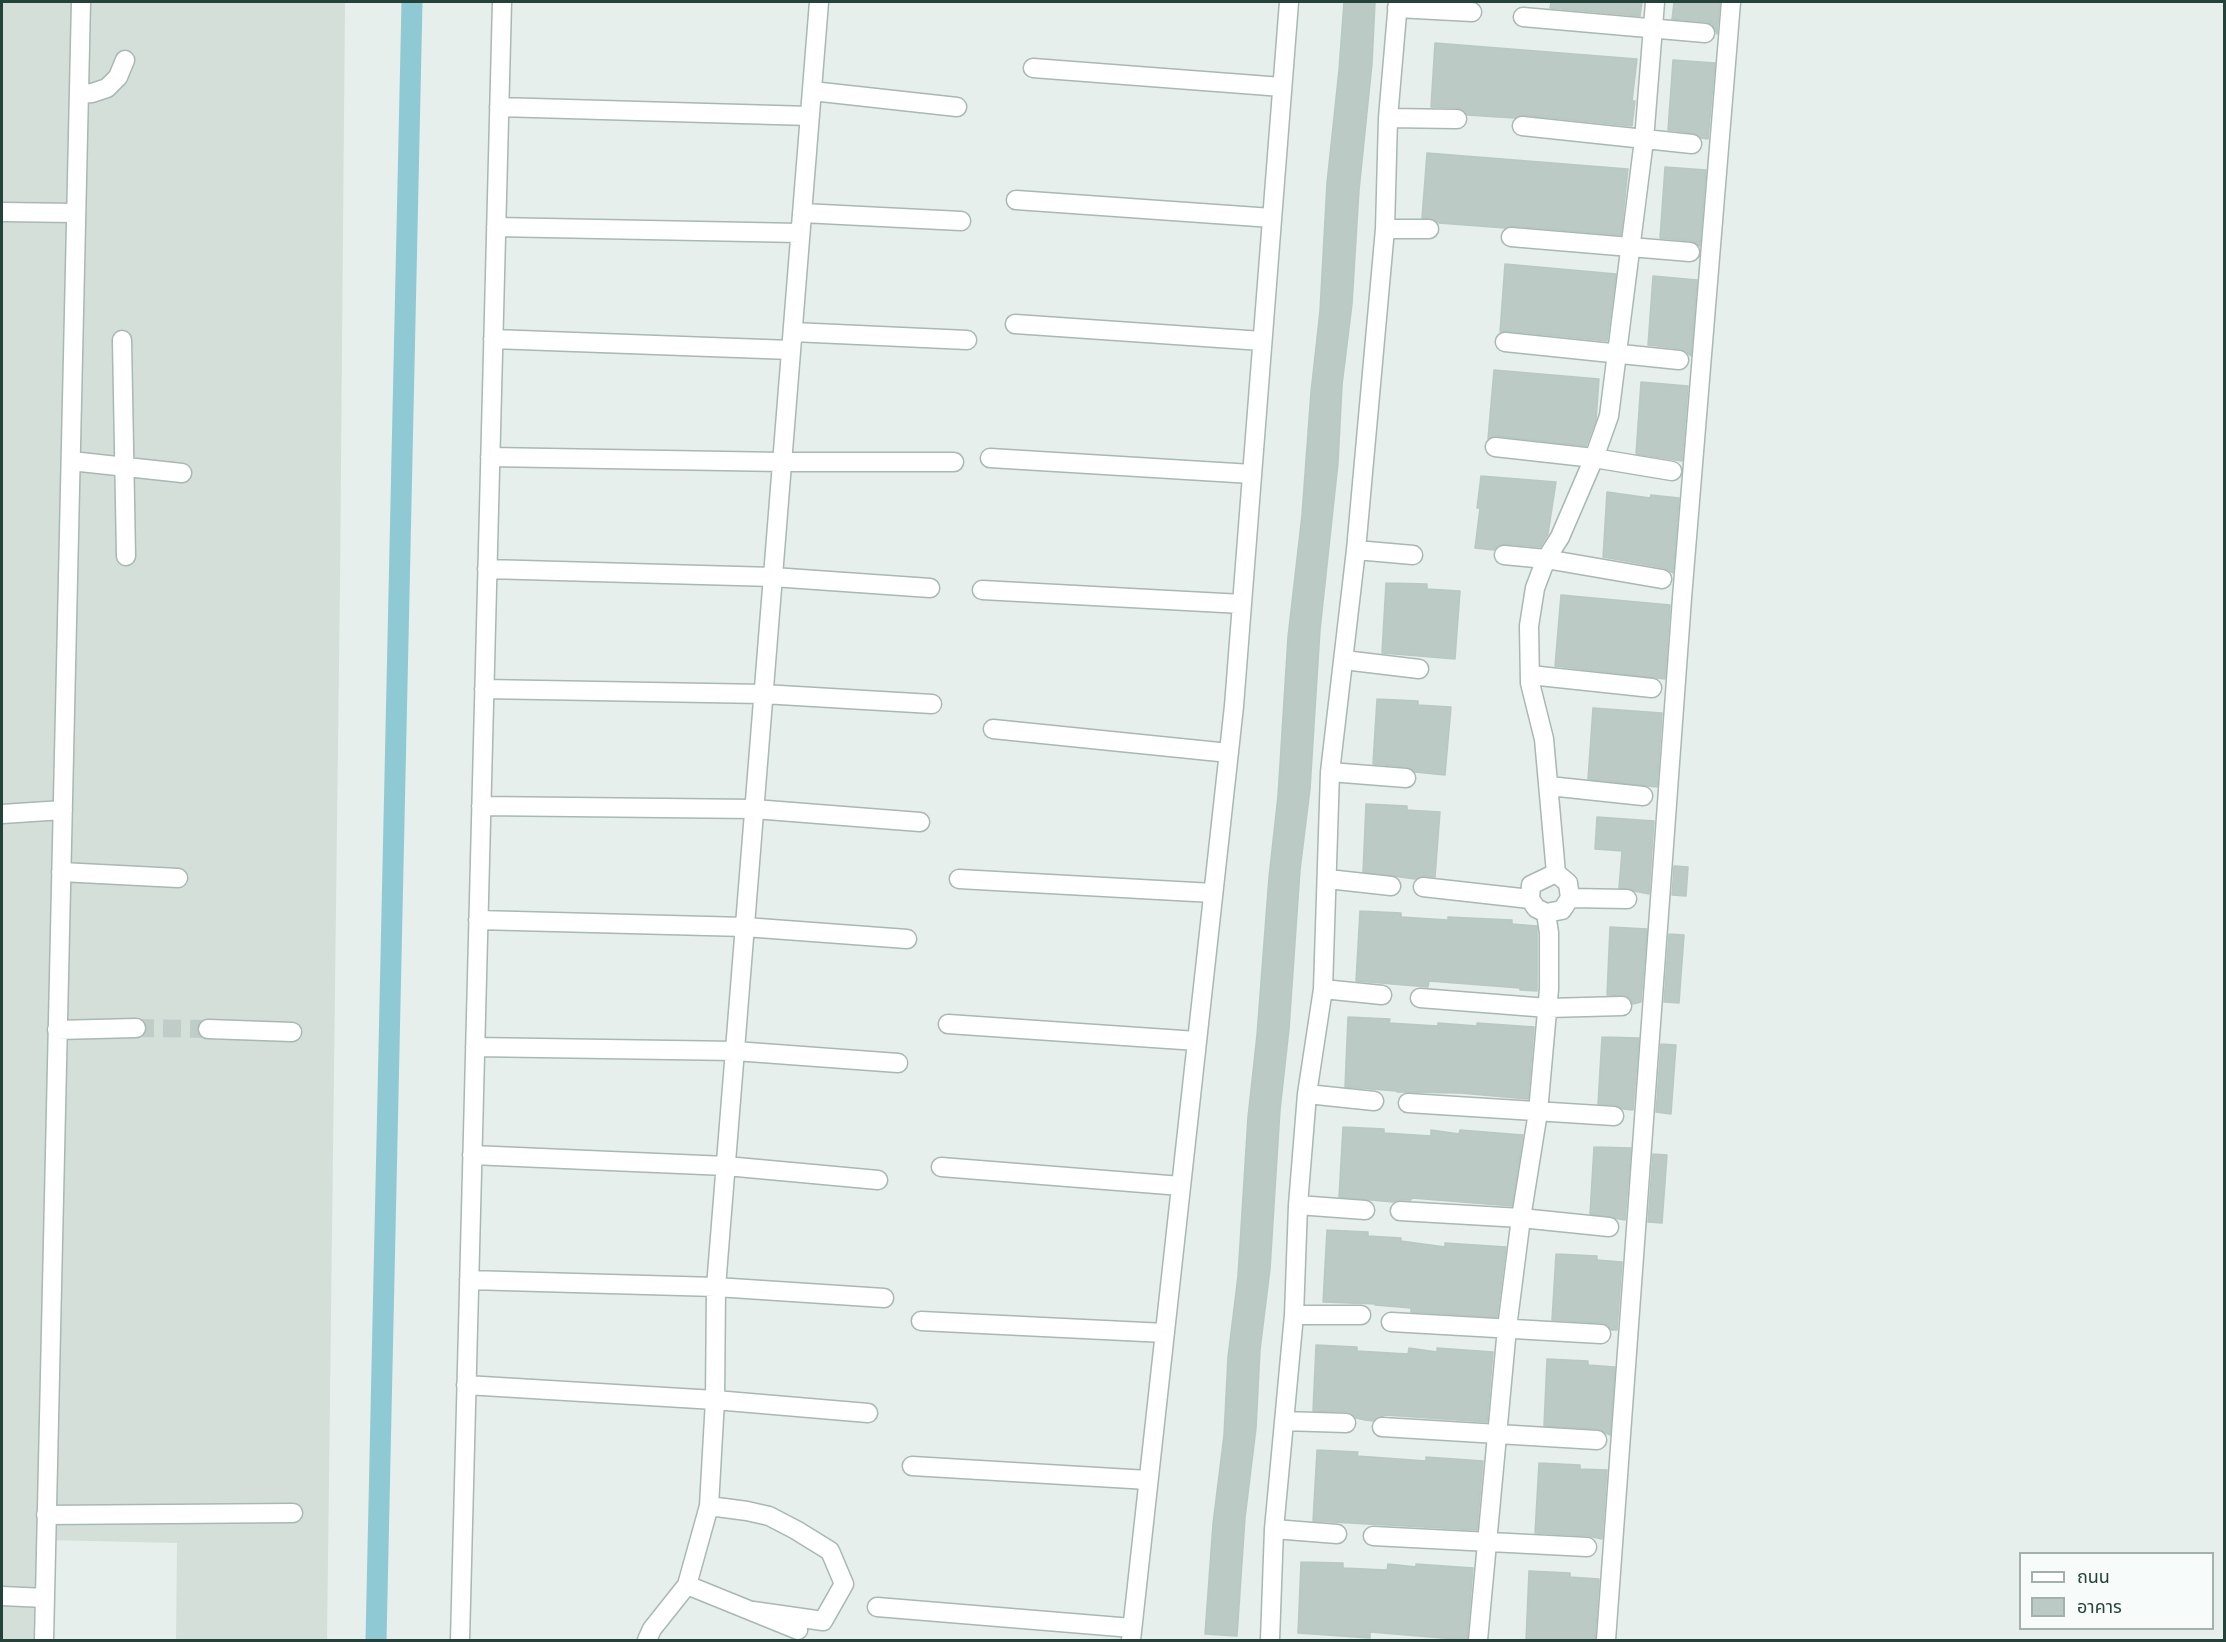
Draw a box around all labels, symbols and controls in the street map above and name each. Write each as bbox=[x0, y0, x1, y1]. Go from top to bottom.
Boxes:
legend bbox=[2019, 1552, 2214, 1630]
text: ถนน bbox=[2077, 1567, 2110, 1588]
text: อาคาร bbox=[2077, 1597, 2122, 1618]

